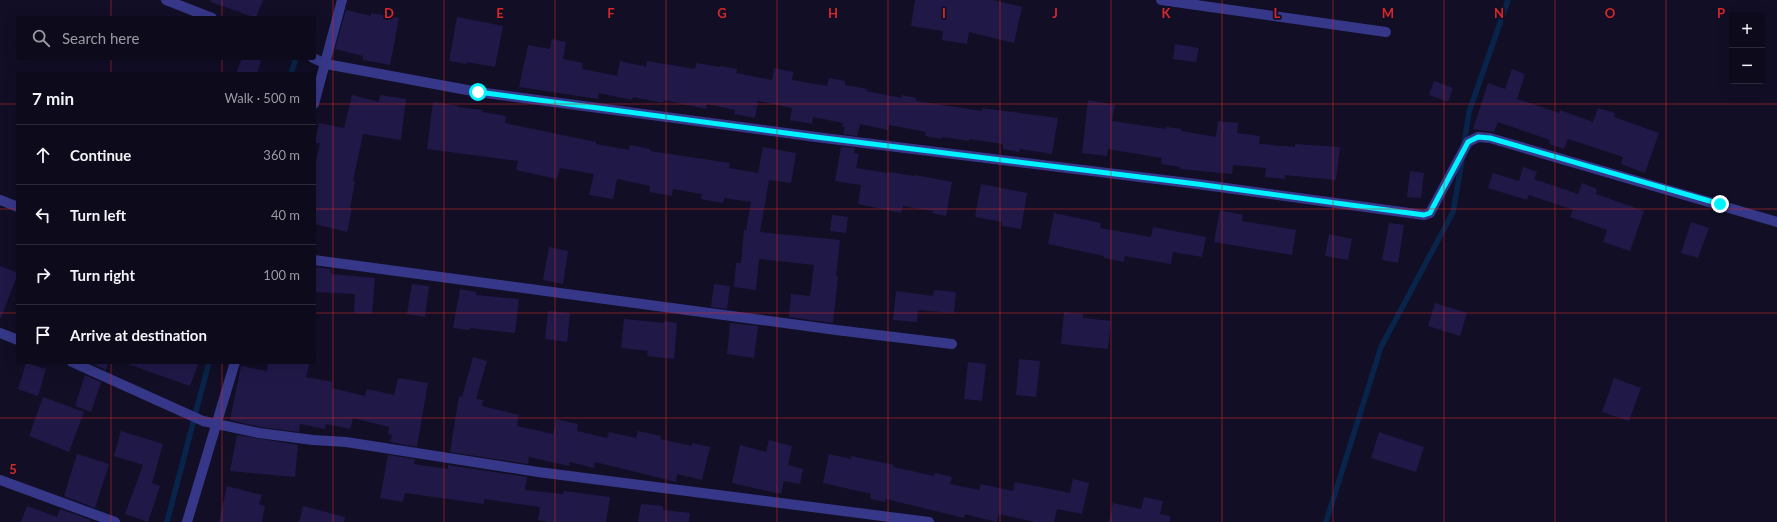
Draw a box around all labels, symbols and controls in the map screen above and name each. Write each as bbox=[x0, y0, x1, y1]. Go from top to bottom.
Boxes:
text: D bbox=[384, 5, 394, 21]
text: E bbox=[496, 5, 504, 21]
text: F bbox=[607, 5, 615, 21]
text: G bbox=[717, 5, 727, 21]
text: H bbox=[828, 5, 838, 21]
text: I bbox=[942, 5, 946, 21]
text: J bbox=[1052, 5, 1058, 21]
text: K bbox=[1162, 5, 1172, 21]
text: L bbox=[1274, 5, 1281, 21]
text: M bbox=[1382, 5, 1394, 21]
text: N bbox=[1494, 5, 1504, 21]
text: O bbox=[1605, 5, 1616, 21]
text: P bbox=[1717, 5, 1725, 21]
map controls bbox=[1729, 12, 1765, 84]
button: + bbox=[1729, 12, 1765, 48]
search box bbox=[16, 16, 316, 60]
icon: search bbox=[30, 27, 52, 49]
text: Search here bbox=[62, 29, 139, 47]
button: − bbox=[1729, 48, 1765, 84]
route start bbox=[469, 83, 487, 101]
text: 7 min bbox=[32, 88, 74, 109]
text: Walk · 500 m bbox=[224, 90, 300, 106]
icon: ahead bbox=[32, 144, 54, 166]
text: Continue bbox=[70, 146, 131, 164]
text: 360 m bbox=[263, 147, 300, 163]
route end bbox=[1711, 195, 1729, 213]
icon: left bbox=[32, 204, 54, 226]
text: Turn left bbox=[70, 206, 126, 224]
text: 40 m bbox=[271, 207, 300, 223]
icon: right bbox=[32, 264, 54, 286]
text: Turn right bbox=[70, 266, 135, 284]
text: 100 m bbox=[263, 267, 300, 283]
icon: arrive bbox=[32, 324, 54, 346]
text: Arrive at destination bbox=[70, 326, 207, 344]
text: 5 bbox=[9, 461, 17, 477]

